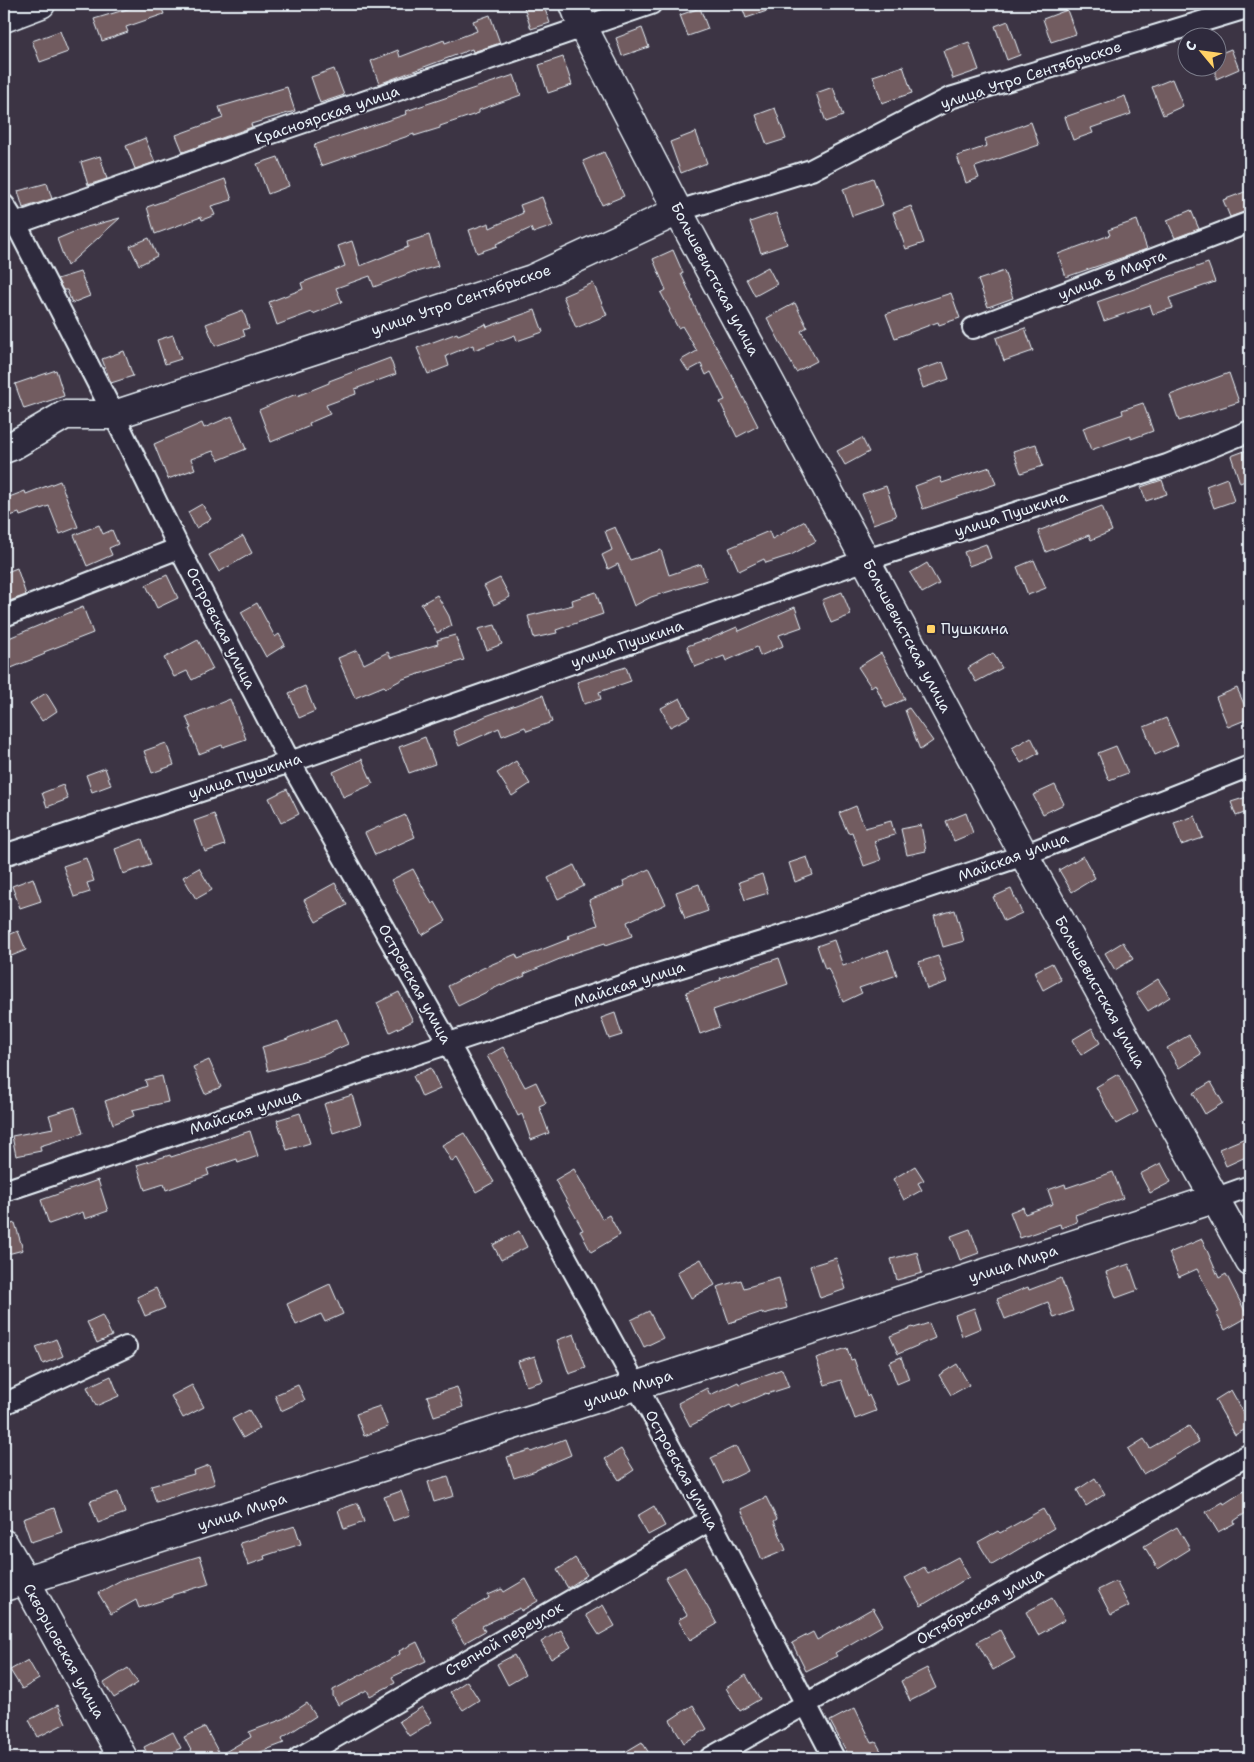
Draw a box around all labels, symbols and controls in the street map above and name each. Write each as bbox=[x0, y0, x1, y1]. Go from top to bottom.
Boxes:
north arrow bbox=[1176, 28, 1226, 78]
street label: улица Утро Сентябрьское bbox=[938, 36, 1124, 114]
text: С bbox=[1181, 38, 1201, 54]
street label: Красноярская улица bbox=[252, 81, 403, 149]
street label: Большевистская улица bbox=[666, 199, 764, 360]
street label: улица 8 Марта bbox=[1055, 245, 1170, 305]
street label: улица Утро Сентябрьское bbox=[368, 260, 554, 340]
street label: улица Пушкина bbox=[952, 486, 1071, 542]
street label: Большевистская улица bbox=[858, 556, 956, 717]
street label: Островская улица bbox=[182, 564, 261, 693]
street label: улица Пушкина bbox=[568, 615, 687, 673]
place label: Пушкина bbox=[941, 619, 1009, 639]
marker: Пушкина bbox=[925, 623, 937, 635]
street label: улица Пушкина bbox=[186, 748, 305, 804]
street label: Майская улица bbox=[955, 827, 1072, 886]
street label: Большевистская улица bbox=[1050, 912, 1151, 1072]
street label: Островская улица bbox=[374, 920, 457, 1048]
street label: Майская улица bbox=[570, 956, 688, 1012]
street label: Майская улица bbox=[186, 1084, 304, 1140]
street label: улица Мира bbox=[966, 1240, 1061, 1288]
street label: улица Мира bbox=[581, 1365, 676, 1413]
street label: Островская улица bbox=[641, 1406, 724, 1534]
street label: улица Мира bbox=[195, 1488, 290, 1536]
street label: Октябрьская улица bbox=[913, 1562, 1048, 1649]
street label: Скворцовская улица bbox=[19, 1580, 110, 1723]
street label: Степной переулок bbox=[441, 1597, 567, 1681]

